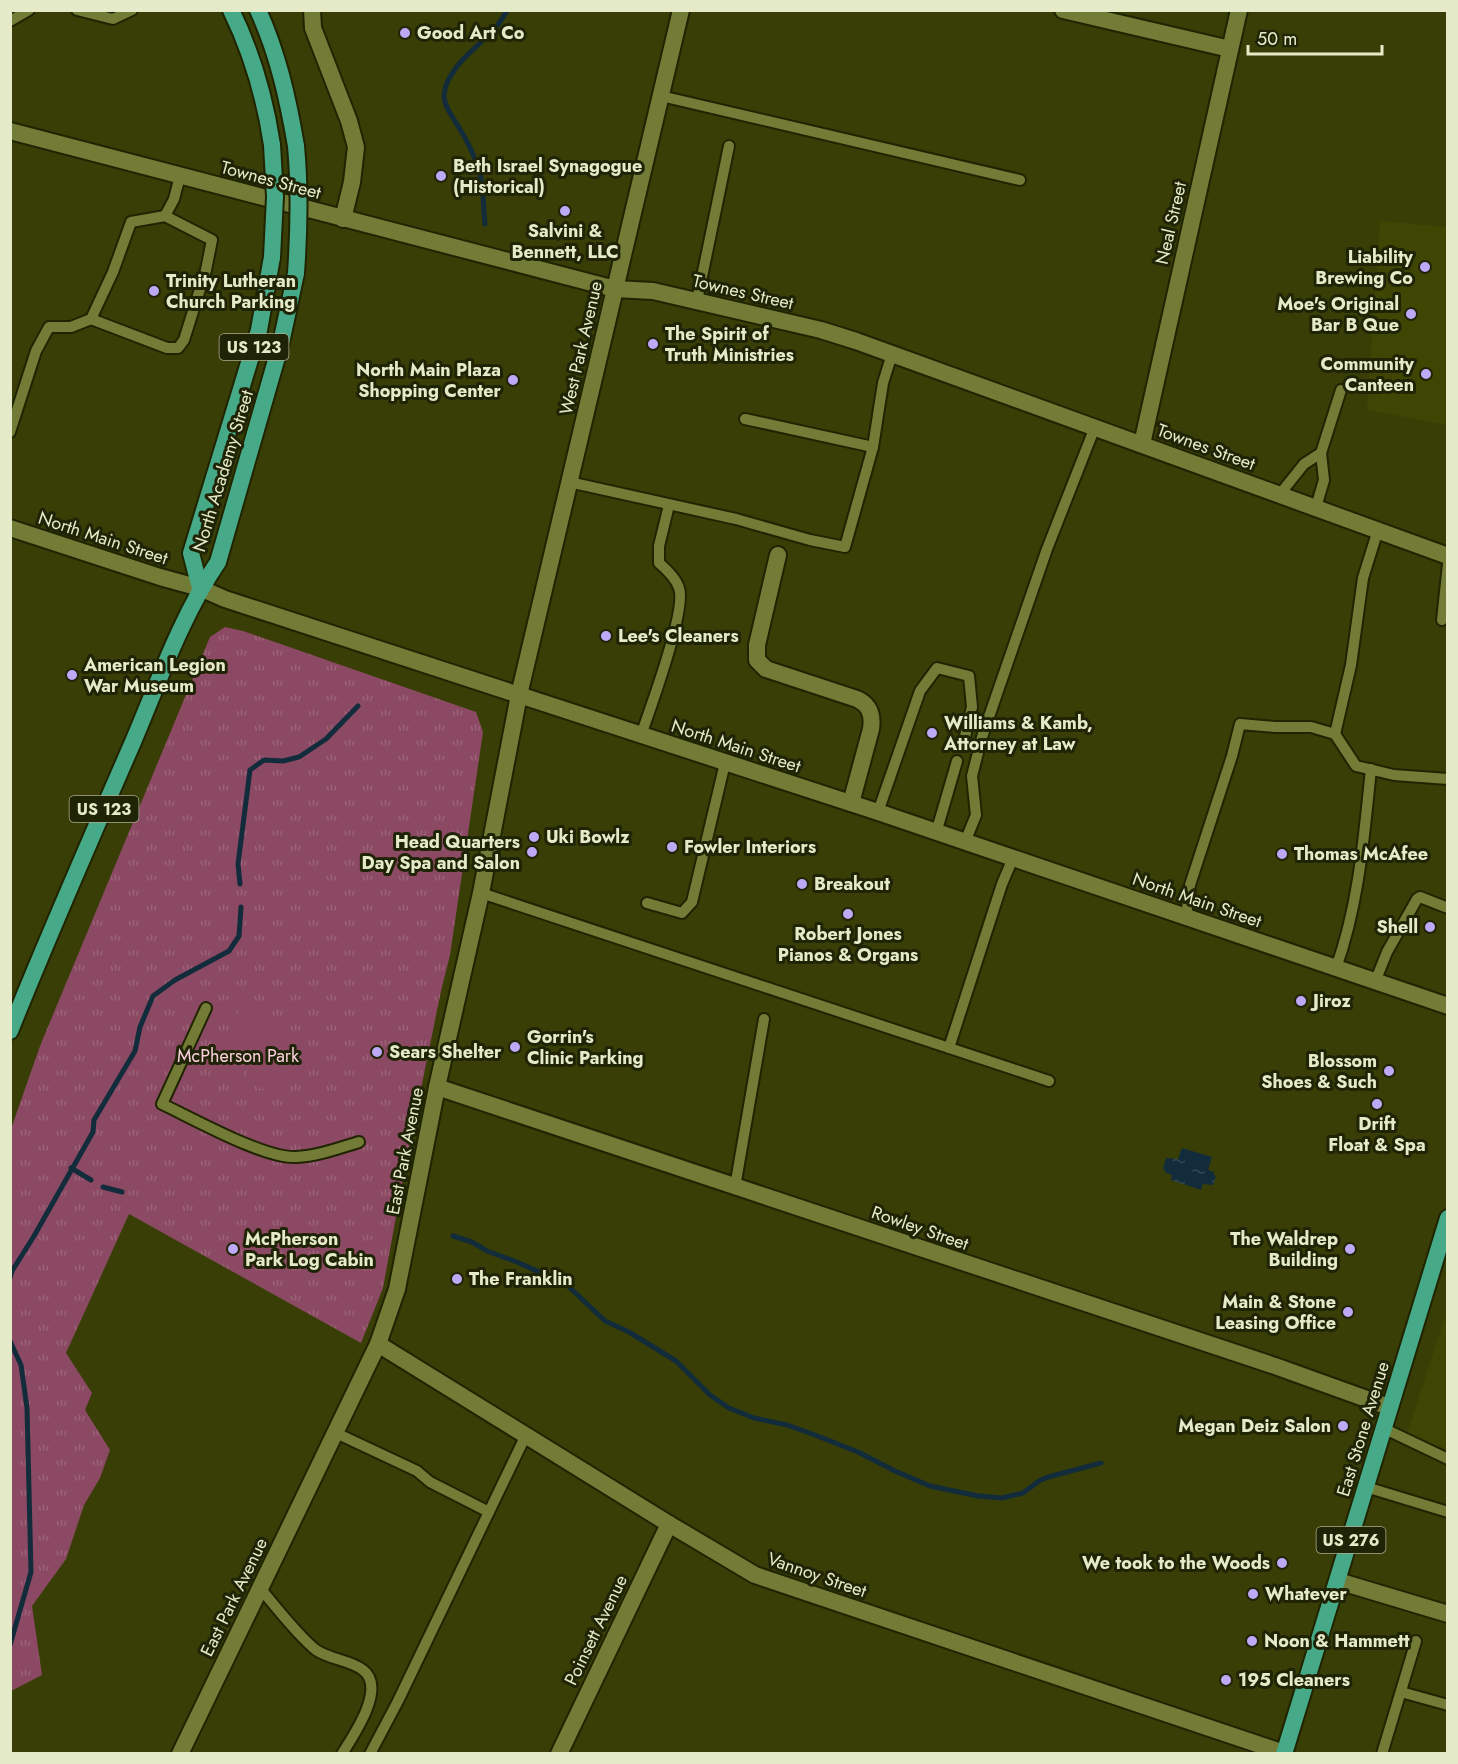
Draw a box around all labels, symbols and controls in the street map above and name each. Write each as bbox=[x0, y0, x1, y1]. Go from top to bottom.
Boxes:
scale bar bbox=[1248, 18, 1382, 56]
place label: Good Art Co bbox=[417, 20, 525, 46]
marker: Good Art Co bbox=[398, 26, 412, 40]
text: 50 m bbox=[1257, 26, 1297, 52]
place label: Beth Israel Synagogue (Historical) bbox=[453, 153, 642, 200]
street label: Townes Street bbox=[218, 154, 325, 206]
marker: Beth Israel Synagogue (Historical) bbox=[434, 169, 448, 183]
street label: Neal Street bbox=[1149, 178, 1193, 267]
marker: Salvini & Bennett, LLC bbox=[558, 204, 572, 218]
place label: Salvini & Bennett, LLC bbox=[511, 218, 619, 265]
place label: Liability Brewing Co bbox=[1315, 244, 1414, 291]
marker: Liability Brewing Co bbox=[1418, 260, 1432, 274]
place label: Trinity Lutheran Church Parking bbox=[166, 268, 296, 315]
street label: Townes Street bbox=[690, 268, 797, 316]
street label: West Park Avenue bbox=[553, 279, 609, 417]
marker: Trinity Lutheran Church Parking bbox=[147, 284, 161, 298]
place label: Moe's Original Bar B Que bbox=[1277, 291, 1399, 338]
marker: Moe's Original Bar B Que bbox=[1404, 307, 1418, 321]
place label: The Spirit of Truth Ministries bbox=[665, 321, 794, 368]
road number: US 123 bbox=[220, 334, 288, 360]
marker: The Spirit of Truth Ministries bbox=[646, 337, 660, 351]
place label: Community Canteen bbox=[1320, 351, 1415, 398]
place label: North Main Plaza Shopping Center bbox=[356, 357, 502, 404]
marker: Community Canteen bbox=[1419, 367, 1433, 381]
marker: North Main Plaza Shopping Center bbox=[506, 373, 520, 387]
street label: North Academy Street bbox=[186, 386, 260, 555]
street label: Townes Street bbox=[1153, 417, 1259, 477]
street label: North Main Street bbox=[35, 505, 172, 571]
place label: Lee's Cleaners bbox=[618, 623, 739, 649]
marker: Lee's Cleaners bbox=[599, 629, 613, 643]
place label: American Legion War Museum bbox=[83, 652, 226, 699]
marker: American Legion War Museum bbox=[65, 668, 79, 682]
place label: Williams & Kamb, Attorney at Law bbox=[943, 710, 1093, 757]
street label: North Main Street bbox=[668, 713, 805, 779]
marker: Williams & Kamb, Attorney at Law bbox=[925, 726, 939, 740]
road number: US 123 bbox=[70, 796, 138, 822]
place label: Uki Bowlz bbox=[546, 824, 630, 850]
place label: Head Quarters Day Spa and Salon bbox=[362, 829, 520, 876]
marker: Uki Bowlz bbox=[527, 830, 541, 844]
place label: Fowler Interiors bbox=[684, 834, 816, 860]
marker: Fowler Interiors bbox=[665, 840, 679, 854]
place label: Thomas McAfee bbox=[1294, 841, 1428, 867]
marker: Head Quarters Day Spa and Salon bbox=[525, 845, 539, 859]
marker: Thomas McAfee bbox=[1275, 847, 1289, 861]
street label: North Main Street bbox=[1129, 866, 1266, 934]
place label: Breakout bbox=[814, 871, 890, 897]
marker: Breakout bbox=[795, 877, 809, 891]
marker: Robert Jones Pianos & Organs bbox=[841, 907, 855, 921]
place label: Shell bbox=[1376, 914, 1418, 940]
marker: Shell bbox=[1423, 920, 1437, 934]
place label: Robert Jones Pianos & Organs bbox=[778, 921, 918, 968]
place label: Jiroz bbox=[1310, 988, 1351, 1014]
marker: Jiroz bbox=[1294, 994, 1308, 1008]
place label: Gorrin's Clinic Parking bbox=[527, 1024, 644, 1071]
place label: Sears Shelter bbox=[389, 1039, 502, 1065]
marker: Gorrin's Clinic Parking bbox=[508, 1040, 522, 1054]
park label: McPherson Park bbox=[177, 1043, 299, 1069]
marker: Sears Shelter bbox=[370, 1045, 384, 1059]
place label: Blossom Shoes & Such bbox=[1261, 1048, 1377, 1095]
marker: Blossom Shoes & Such bbox=[1382, 1064, 1396, 1078]
street label: East Park Avenue bbox=[380, 1085, 430, 1217]
marker: Drift Float & Spa bbox=[1370, 1097, 1384, 1111]
place label: Drift Float & Spa bbox=[1328, 1111, 1426, 1158]
street label: Rowley Street bbox=[868, 1199, 973, 1257]
place label: McPherson Park Log Cabin bbox=[245, 1226, 374, 1273]
place label: The Waldrep Building bbox=[1230, 1226, 1338, 1273]
marker: McPherson Park Log Cabin bbox=[226, 1242, 240, 1256]
marker: The Waldrep Building bbox=[1343, 1242, 1357, 1256]
place label: The Franklin bbox=[469, 1266, 573, 1292]
marker: The Franklin bbox=[450, 1272, 464, 1286]
place label: Main & Stone Leasing Office bbox=[1215, 1289, 1336, 1336]
marker: Main & Stone Leasing Office bbox=[1341, 1305, 1355, 1319]
street label: East Stone Avenue bbox=[1330, 1358, 1396, 1500]
place label: Megan Deiz Salon bbox=[1178, 1413, 1331, 1439]
marker: Megan Deiz Salon bbox=[1336, 1419, 1350, 1433]
road number: US 276 bbox=[1316, 1527, 1386, 1553]
street label: East Park Avenue bbox=[194, 1533, 274, 1661]
street label: Vannoy Street bbox=[764, 1546, 871, 1604]
place label: We took to the Woods bbox=[1082, 1550, 1270, 1576]
marker: We took to the Woods bbox=[1275, 1556, 1289, 1570]
street label: Poinsett Avenue bbox=[558, 1570, 634, 1690]
place label: Whatever bbox=[1265, 1581, 1347, 1607]
marker: Whatever bbox=[1246, 1587, 1260, 1601]
place label: Noon & Hammett bbox=[1264, 1628, 1410, 1654]
marker: Noon & Hammett bbox=[1245, 1634, 1259, 1648]
place label: 195 Cleaners bbox=[1238, 1667, 1350, 1693]
marker: 195 Cleaners bbox=[1219, 1673, 1233, 1687]

